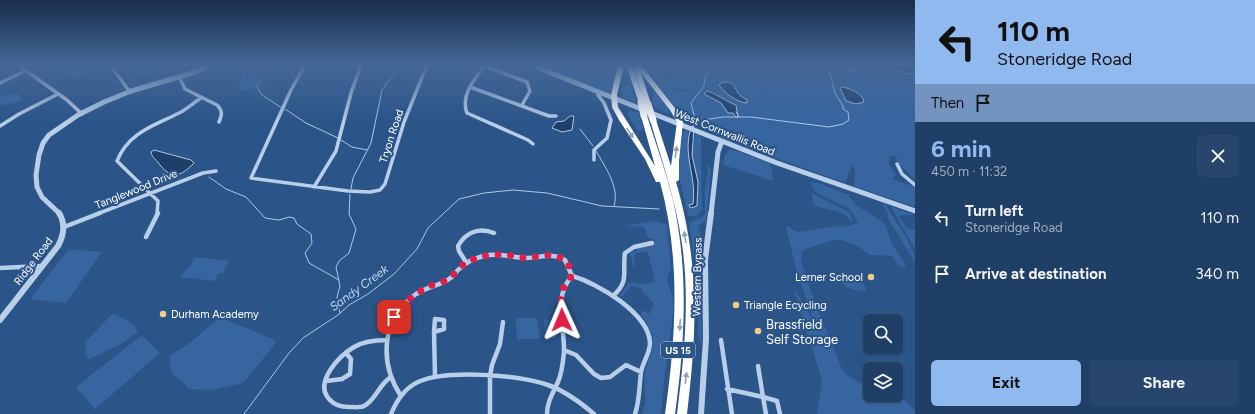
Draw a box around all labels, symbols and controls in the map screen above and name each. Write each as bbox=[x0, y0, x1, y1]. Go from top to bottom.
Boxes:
text: 110 m bbox=[997, 14, 1070, 48]
icon: left bbox=[931, 16, 983, 68]
text: Stoneridge Road bbox=[997, 48, 1132, 70]
icon: arrive bbox=[972, 92, 994, 114]
text: Then bbox=[931, 94, 964, 112]
street label: West Cornwallis Road bbox=[673, 106, 777, 159]
street label: Tryon Road bbox=[377, 108, 406, 165]
one-way arrow bbox=[627, 127, 634, 139]
text: 6 min bbox=[931, 134, 991, 163]
button: close bbox=[1197, 135, 1239, 177]
one-way arrow bbox=[673, 146, 679, 158]
text: 450 m · 11:32 bbox=[931, 164, 1007, 179]
street label: Tanglewood Drive bbox=[93, 167, 179, 212]
text: Turn left bbox=[965, 202, 1023, 220]
icon: left bbox=[931, 207, 953, 229]
text: 110 m bbox=[1201, 209, 1239, 227]
text: Stoneridge Road bbox=[965, 220, 1063, 235]
one-way arrow bbox=[682, 231, 688, 243]
street label: Ridge Road bbox=[11, 235, 56, 288]
street label: Western Bypass bbox=[690, 237, 705, 317]
water label: Sandy Creek bbox=[327, 261, 392, 314]
icon: arrive bbox=[931, 263, 953, 285]
text: Arrive at destination bbox=[965, 265, 1106, 283]
text: 340 m bbox=[1195, 265, 1239, 283]
place label: Lerner School bbox=[795, 271, 863, 284]
marker: Lerner School bbox=[866, 272, 876, 282]
position arrow bbox=[541, 299, 583, 341]
place label: Triangle Ecycling bbox=[744, 299, 827, 312]
pin bbox=[377, 300, 411, 334]
marker: Triangle Ecycling bbox=[731, 300, 741, 310]
icon: arrive bbox=[383, 306, 405, 328]
place label: Durham Academy bbox=[171, 308, 259, 321]
marker: Durham Academy bbox=[158, 309, 168, 319]
map controls bbox=[863, 314, 903, 402]
button: search bbox=[863, 314, 903, 354]
place label: Brassfield Self Storage bbox=[766, 317, 838, 347]
one-way arrow bbox=[676, 319, 683, 331]
marker: Brassfield Self Storage bbox=[753, 326, 763, 336]
road number: US 15 bbox=[661, 342, 695, 358]
button: Exit bbox=[931, 360, 1081, 406]
button: Share bbox=[1089, 360, 1239, 406]
button: layers bbox=[863, 362, 903, 402]
one-way arrow bbox=[683, 372, 690, 384]

